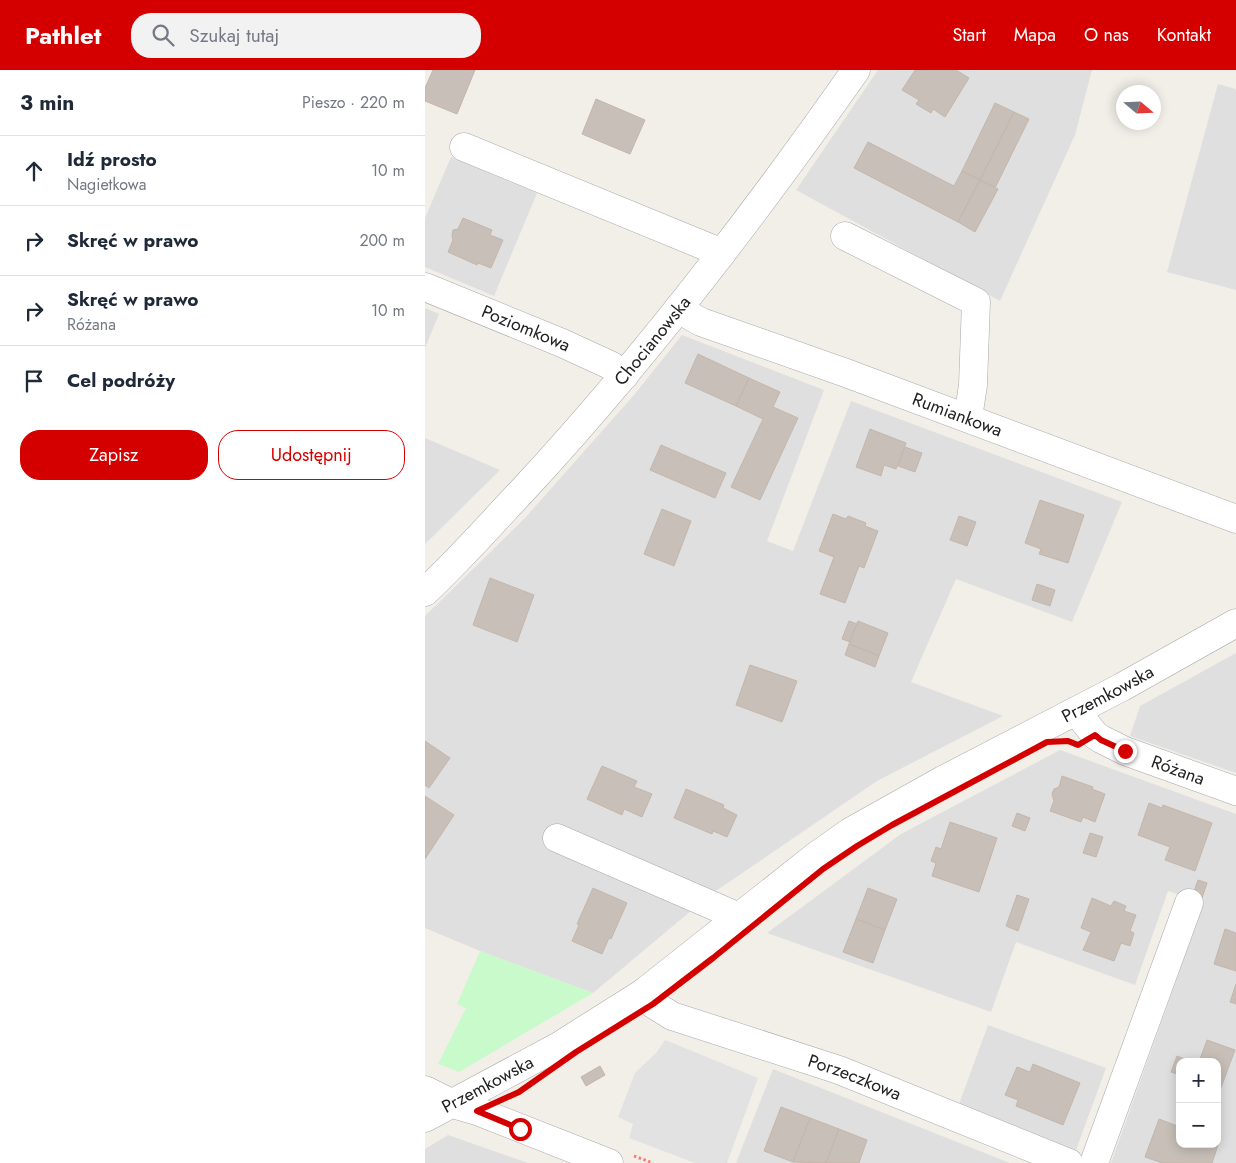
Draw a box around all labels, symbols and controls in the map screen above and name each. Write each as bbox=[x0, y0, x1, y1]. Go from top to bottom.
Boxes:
search box bbox=[131, 13, 481, 58]
text: Pathlet bbox=[25, 18, 101, 53]
icon: search bbox=[149, 21, 177, 49]
text: Szukaj tutaj bbox=[189, 22, 279, 49]
text: Start bbox=[952, 22, 986, 48]
text: Mapa bbox=[1014, 22, 1056, 48]
text: O nas bbox=[1084, 22, 1129, 48]
text: Kontakt bbox=[1157, 22, 1211, 48]
north arrow bbox=[1116, 85, 1161, 130]
text: 3 min bbox=[20, 88, 74, 118]
text: Pieszo · 220 m bbox=[302, 91, 405, 114]
text: Idź prosto bbox=[67, 146, 157, 173]
icon: ahead bbox=[20, 157, 48, 185]
text: 10 m bbox=[371, 159, 405, 182]
text: Nagietkowa bbox=[67, 173, 146, 196]
icon: right bbox=[20, 227, 48, 255]
text: Skręć w prawo bbox=[67, 227, 199, 254]
text: 200 m bbox=[359, 229, 405, 252]
text: Skręć w prawo bbox=[67, 286, 199, 313]
street label: Chocianowska bbox=[608, 290, 697, 391]
icon: right bbox=[20, 297, 48, 325]
street label: Poziomkowa bbox=[478, 298, 575, 358]
text: 10 m bbox=[371, 299, 405, 322]
text: Różana bbox=[67, 313, 116, 336]
icon: arrive bbox=[20, 367, 48, 395]
text: Cel podróży bbox=[67, 367, 175, 394]
street label: Rumiankowa bbox=[908, 386, 1006, 443]
button: Zapisz bbox=[20, 430, 208, 480]
button: Udostępnij bbox=[218, 430, 405, 480]
street label: Przemkowska bbox=[1057, 659, 1158, 729]
route end bbox=[1114, 740, 1137, 763]
street label: Różana bbox=[1148, 749, 1208, 792]
street label: Porzeczkowa bbox=[805, 1048, 905, 1107]
street label: Przemkowska bbox=[437, 1049, 538, 1120]
map controls bbox=[1176, 1058, 1221, 1148]
button: + bbox=[1176, 1058, 1221, 1103]
button: − bbox=[1176, 1103, 1221, 1148]
route start bbox=[509, 1118, 532, 1141]

